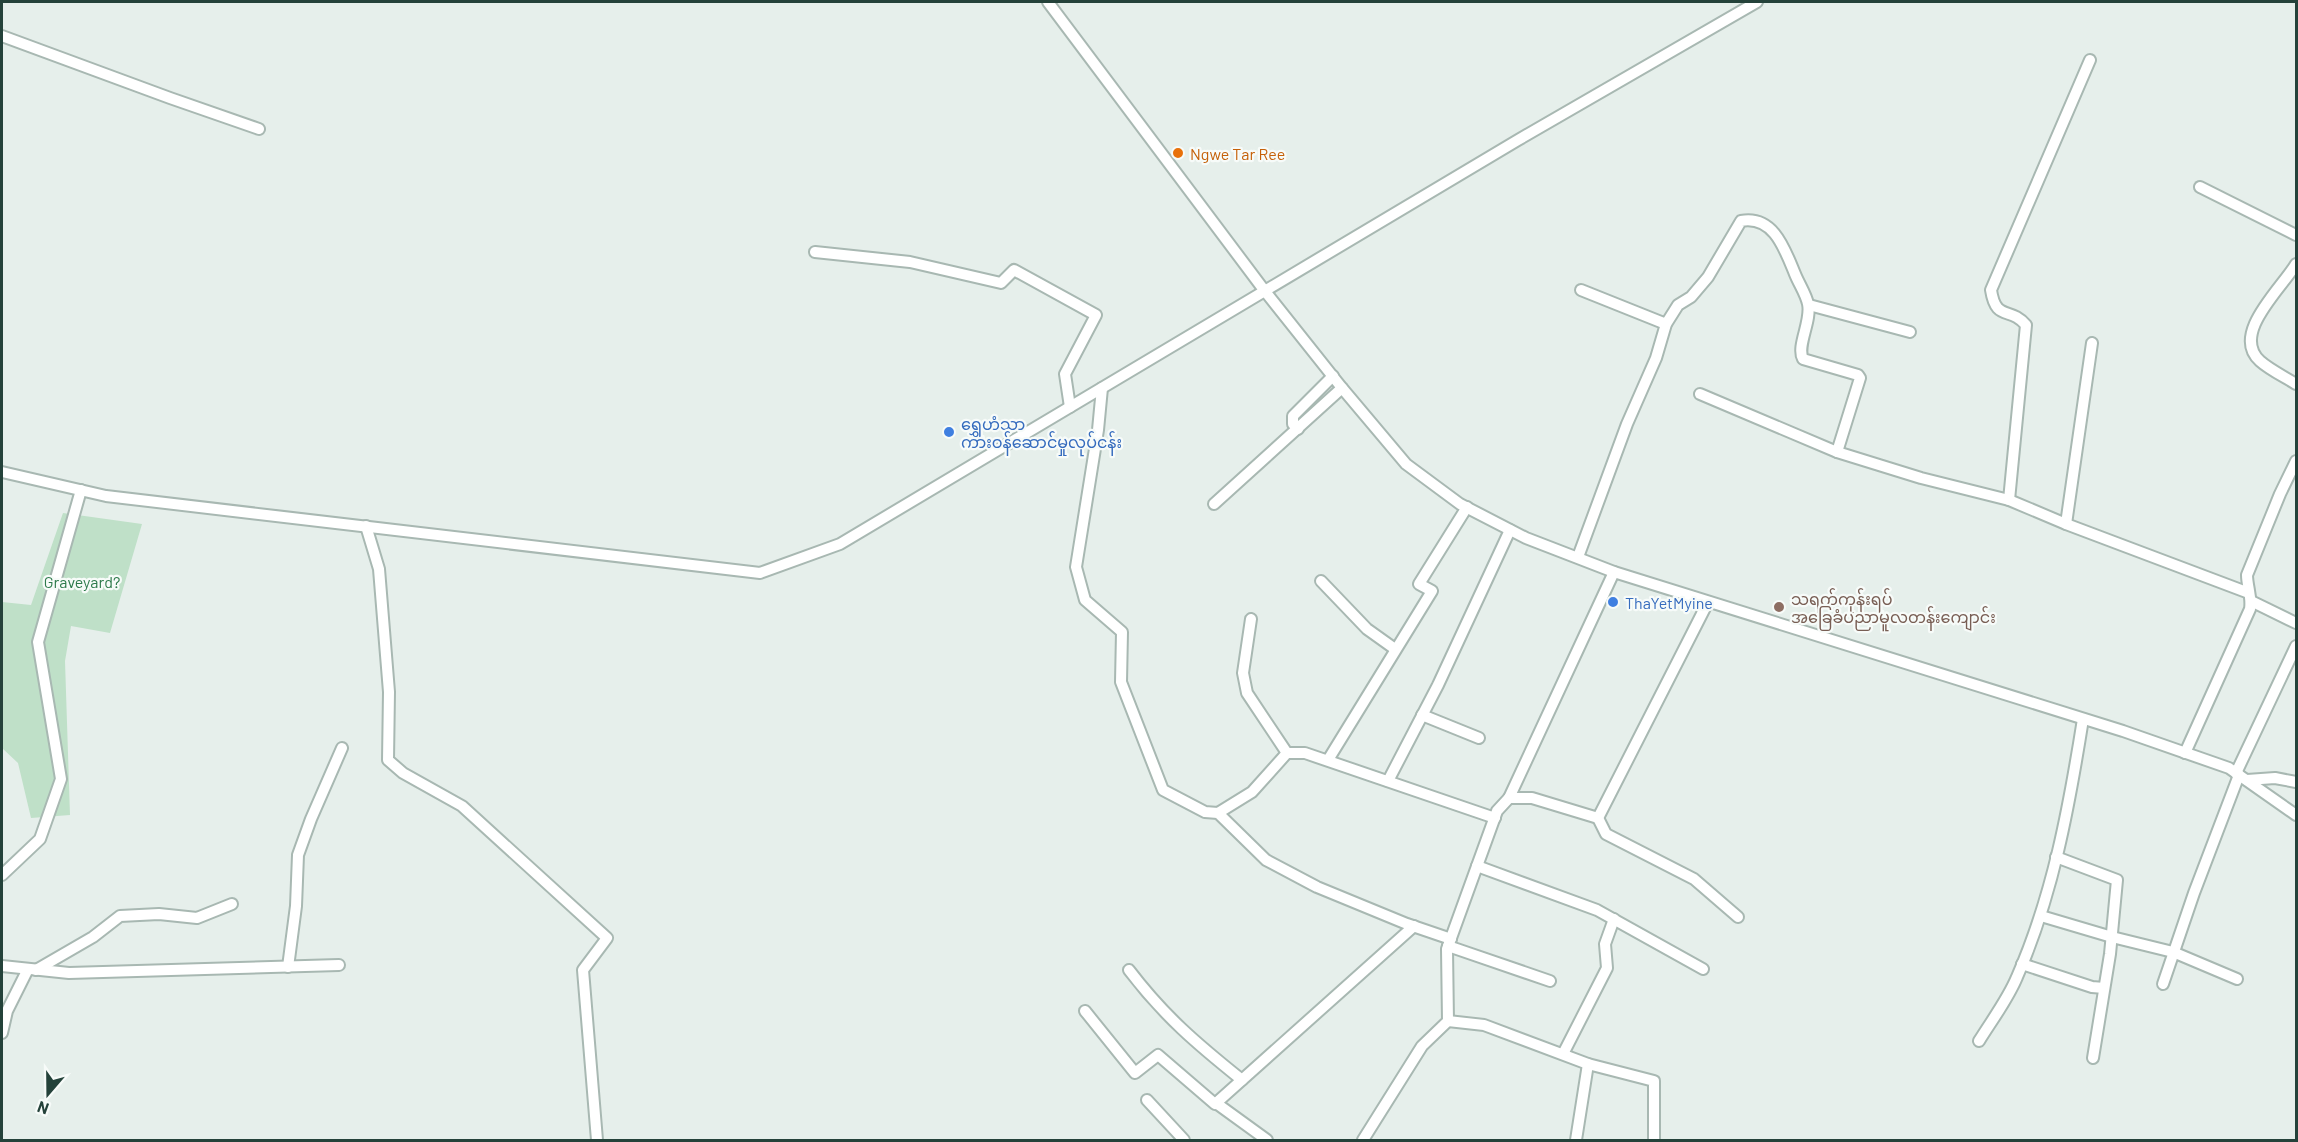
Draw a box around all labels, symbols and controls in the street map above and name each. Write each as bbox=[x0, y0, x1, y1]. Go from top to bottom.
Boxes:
place label: Ngwe Tar Ree bbox=[1190, 144, 1285, 163]
marker: Ngwe Tar Ree bbox=[1171, 146, 1185, 160]
place label: ရွှေဟံသာ ကားဝန်ဆောင်မှုလုပ်ငန်း bbox=[961, 414, 1122, 457]
marker: ရွှေဟံသာ ကားဝန်ဆောင်မှုလုပ်ငန်း bbox=[942, 425, 956, 439]
park label: Graveyard? bbox=[44, 572, 120, 591]
place label: သရက်ကုန်းရပ် အခြေခံပညာမူလတန်းကျောင်း bbox=[1791, 588, 1996, 632]
place label: ThaYetMyine bbox=[1625, 593, 1713, 612]
marker: ThaYetMyine bbox=[1606, 595, 1620, 609]
marker: သရက်ကုန်းရပ် အခြေခံပညာမူလတန်းကျောင်း bbox=[1772, 600, 1786, 614]
north arrow bbox=[18, 1064, 78, 1124]
text: N bbox=[34, 1098, 51, 1119]

